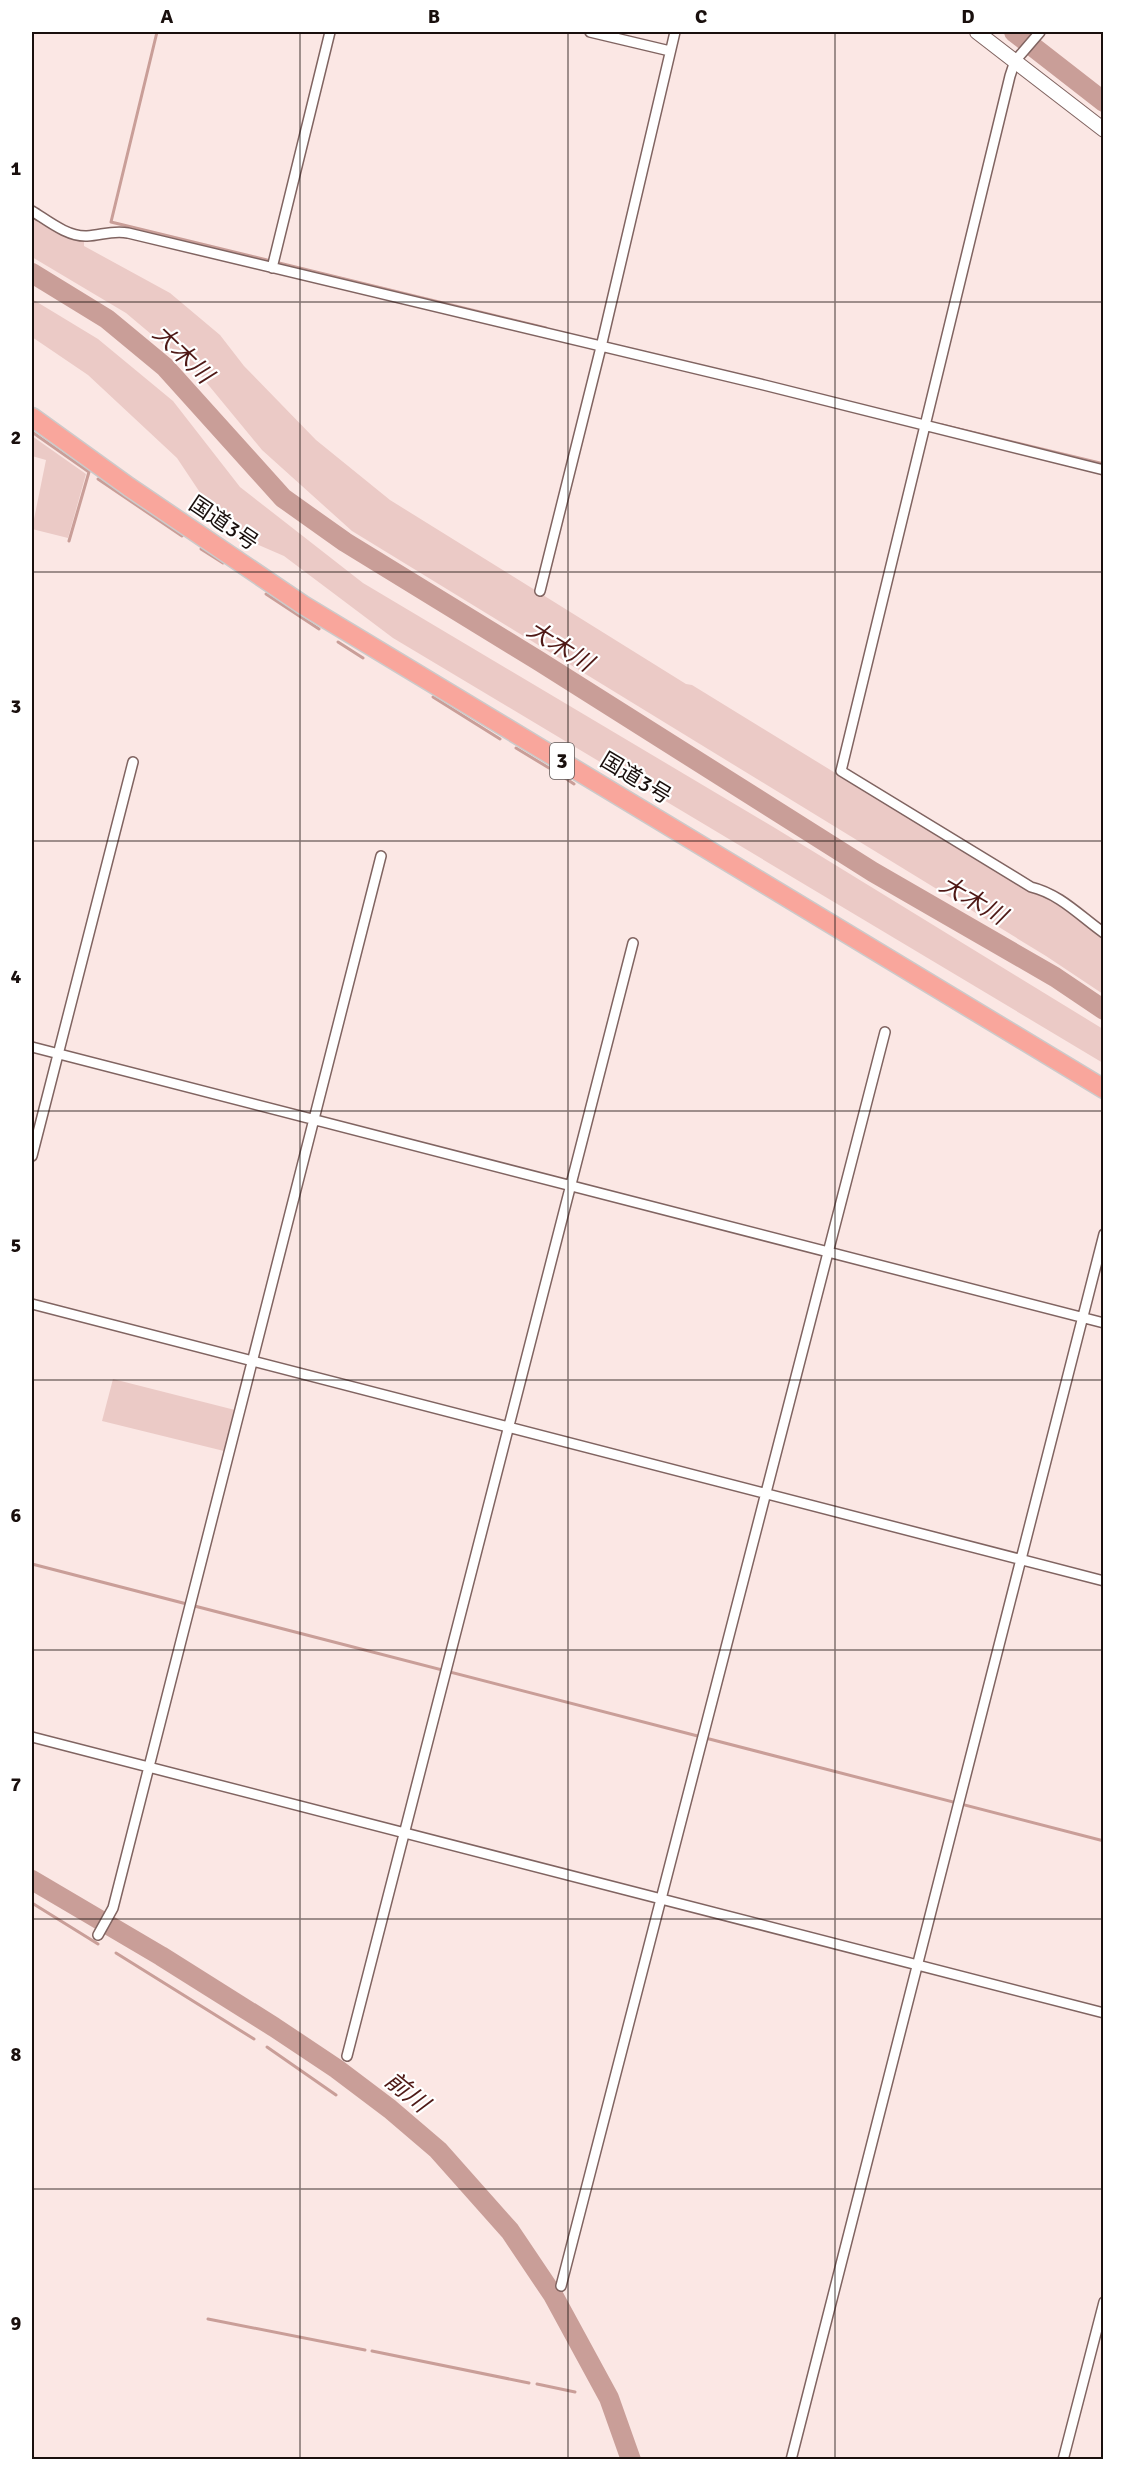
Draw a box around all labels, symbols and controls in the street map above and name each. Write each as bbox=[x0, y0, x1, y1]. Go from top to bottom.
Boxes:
text: A bbox=[161, 4, 174, 29]
text: B bbox=[428, 4, 440, 29]
text: C bbox=[695, 4, 707, 29]
text: D bbox=[961, 4, 975, 29]
text: 1 bbox=[11, 156, 22, 181]
water label: 大木川 bbox=[147, 318, 221, 392]
text: 2 bbox=[11, 425, 21, 450]
street label: 国道3号 bbox=[184, 490, 264, 556]
water label: 大木川 bbox=[522, 614, 601, 679]
text: 3 bbox=[11, 694, 21, 719]
road number: 3 bbox=[550, 743, 574, 779]
street label: 国道3号 bbox=[596, 746, 676, 810]
water label: 大木川 bbox=[934, 869, 1014, 932]
text: 4 bbox=[11, 964, 22, 989]
text: 5 bbox=[11, 1233, 21, 1258]
text: 6 bbox=[11, 1503, 22, 1528]
text: 7 bbox=[11, 1772, 22, 1797]
text: 8 bbox=[11, 2042, 22, 2067]
water label: 前川 bbox=[379, 2065, 437, 2121]
text: 9 bbox=[11, 2311, 22, 2336]

